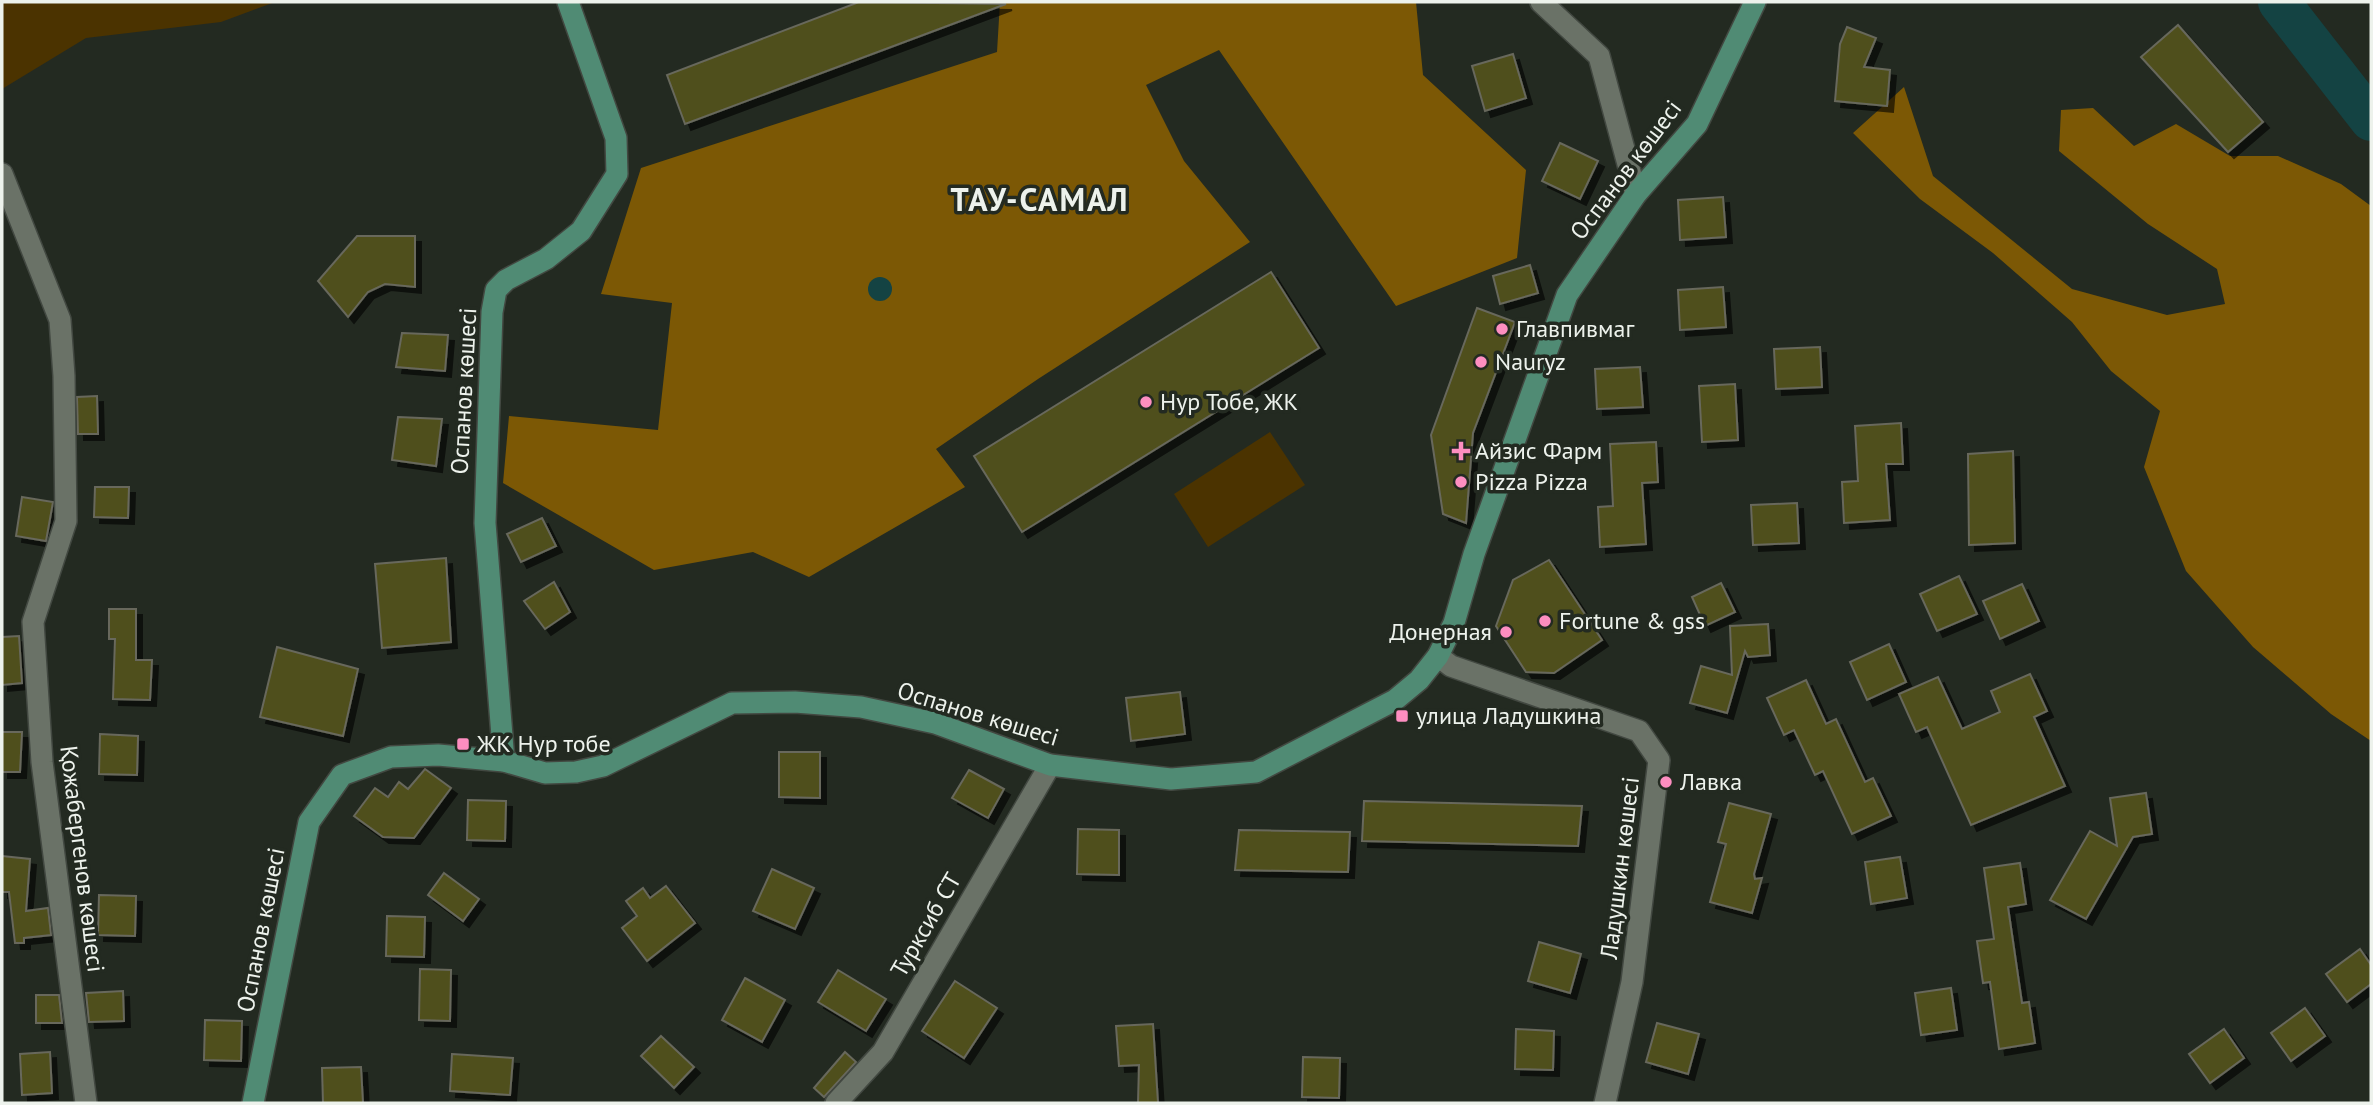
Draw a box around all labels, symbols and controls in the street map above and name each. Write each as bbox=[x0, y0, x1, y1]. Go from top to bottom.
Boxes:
street label: Оспанов көшесі bbox=[1563, 94, 1688, 246]
district label: ТАУ-САМАЛ bbox=[951, 178, 1129, 220]
street label: Оспанов көшесі bbox=[444, 307, 483, 475]
place label: Главпивмаг bbox=[1516, 313, 1634, 344]
marker: Главпивмаг bbox=[1494, 321, 1510, 337]
place label: Nauryz bbox=[1495, 346, 1566, 377]
marker: Nauryz bbox=[1473, 354, 1489, 370]
place label: Нур Тобе, ЖК bbox=[1160, 386, 1298, 417]
marker: Нур Тобе, ЖК bbox=[1138, 394, 1154, 410]
place label: Айзис Фарм bbox=[1475, 435, 1602, 466]
marker: Айзис Фарм bbox=[1453, 443, 1469, 459]
place label: Pizza Pizza bbox=[1475, 466, 1588, 497]
marker: Pizza Pizza bbox=[1453, 474, 1469, 490]
place label: Fortune & gss bbox=[1559, 605, 1705, 636]
marker: Fortune & gss bbox=[1537, 613, 1553, 629]
place label: Донерная bbox=[1389, 616, 1492, 647]
marker: Донерная bbox=[1498, 624, 1514, 640]
street label: Оспанов көшесі bbox=[894, 674, 1063, 753]
place label: улица Ладушкина bbox=[1416, 700, 1601, 731]
marker: улица Ладушкина bbox=[1394, 708, 1410, 724]
place label: ЖК Нур тобе bbox=[476, 728, 611, 759]
marker: ЖК Нур тобе bbox=[455, 736, 471, 752]
street label: Қожабергенов көшесі bbox=[53, 744, 112, 974]
place label: Лавка bbox=[1679, 766, 1742, 797]
marker: Лавка bbox=[1658, 774, 1674, 790]
street label: Ладушкин көшесі bbox=[1593, 775, 1646, 962]
street label: Оспанов көшесі bbox=[229, 845, 292, 1015]
street label: Турксиб СТ bbox=[883, 867, 968, 983]

